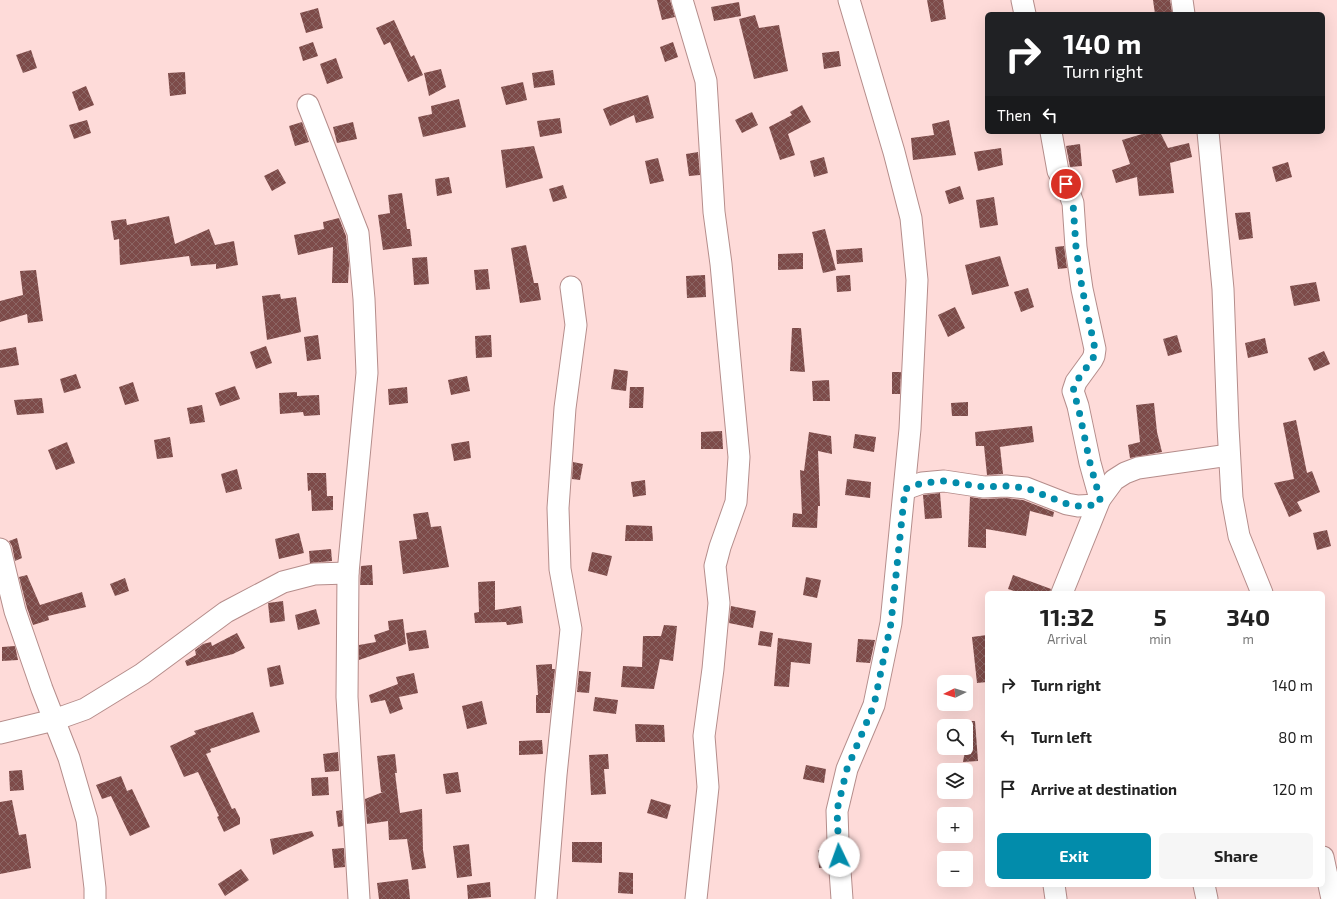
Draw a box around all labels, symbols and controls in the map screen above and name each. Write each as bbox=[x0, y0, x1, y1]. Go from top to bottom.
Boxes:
text: 140 m bbox=[1063, 26, 1141, 60]
icon: right bbox=[997, 28, 1049, 80]
text: Turn right bbox=[1063, 60, 1143, 82]
icon: left bbox=[1039, 104, 1061, 126]
text: Then bbox=[997, 106, 1031, 124]
pin bbox=[1049, 167, 1083, 201]
icon: arrive bbox=[1055, 173, 1077, 195]
text: 11:32 bbox=[1040, 602, 1094, 631]
text: 5 bbox=[1154, 602, 1167, 631]
text: 340 bbox=[1226, 602, 1270, 631]
text: Arrival bbox=[1047, 631, 1087, 647]
text: min bbox=[1149, 631, 1171, 647]
text: m bbox=[1242, 631, 1254, 647]
icon: right bbox=[997, 674, 1019, 696]
north arrow bbox=[937, 675, 973, 711]
map controls bbox=[937, 675, 973, 887]
text: Turn right bbox=[1031, 676, 1101, 694]
text: 140 m bbox=[1272, 676, 1313, 694]
button: search bbox=[937, 719, 973, 755]
icon: left bbox=[997, 726, 1019, 748]
text: Turn left bbox=[1031, 728, 1092, 746]
text: 80 m bbox=[1278, 728, 1313, 746]
button: layers bbox=[937, 763, 973, 799]
icon: arrive bbox=[997, 778, 1019, 800]
text: Arrive at destination bbox=[1031, 780, 1177, 798]
text: 120 m bbox=[1273, 780, 1313, 798]
button: + bbox=[937, 807, 973, 843]
button: Exit bbox=[997, 833, 1151, 879]
button: Share bbox=[1159, 833, 1313, 879]
position arrow bbox=[818, 835, 860, 877]
button: − bbox=[937, 851, 973, 887]

